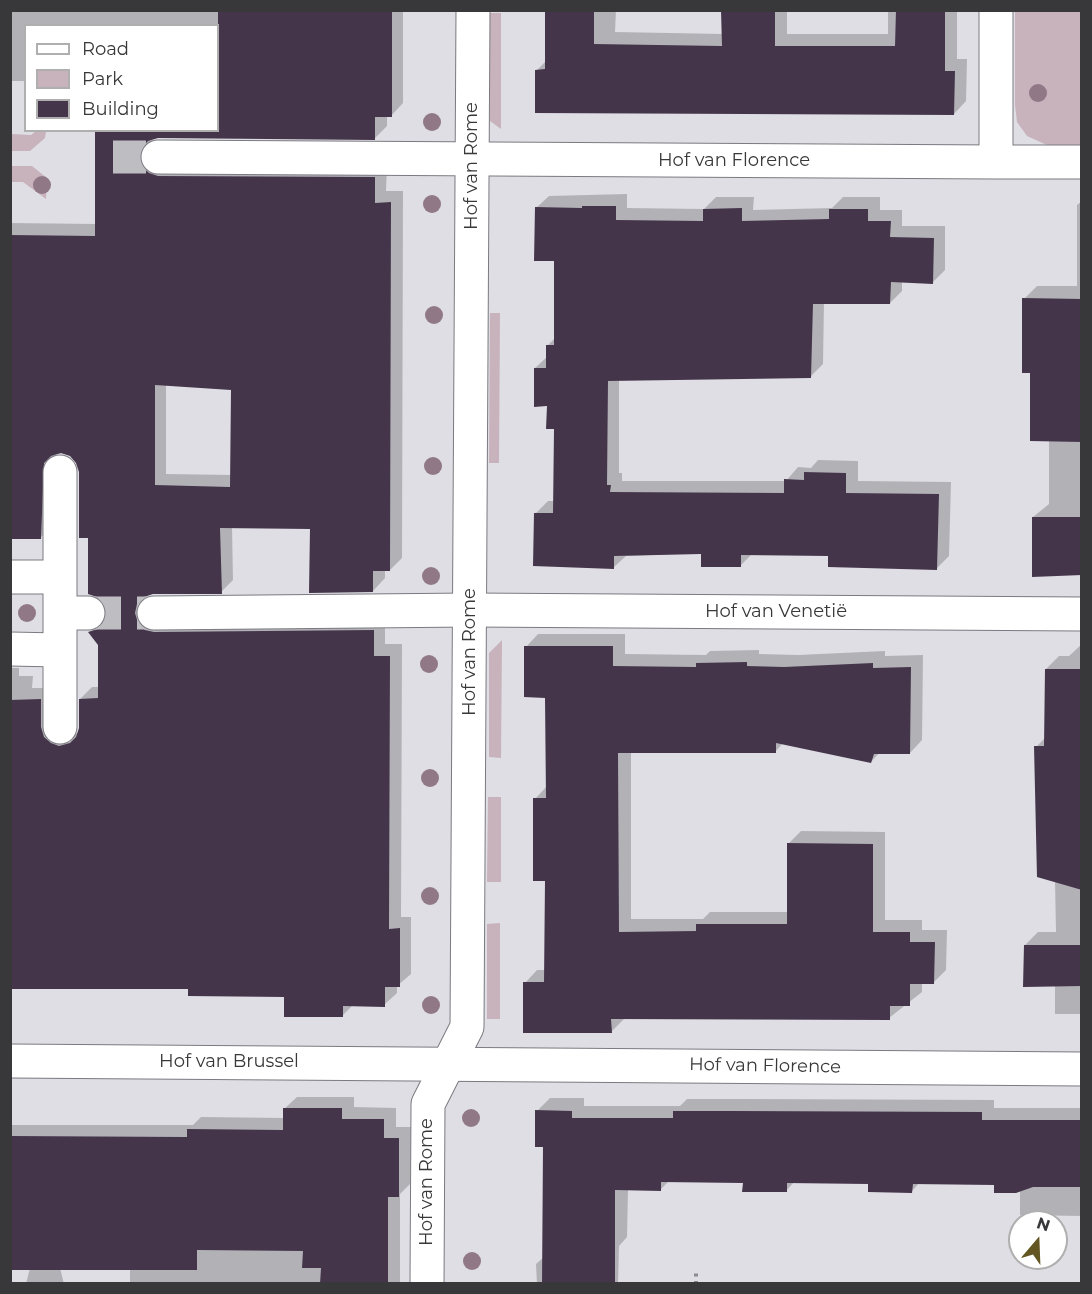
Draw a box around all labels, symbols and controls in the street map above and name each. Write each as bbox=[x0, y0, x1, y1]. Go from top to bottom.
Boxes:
legend bbox=[24, 24, 219, 132]
text: Road bbox=[82, 38, 129, 60]
text: Park bbox=[82, 68, 123, 90]
text: Building bbox=[82, 98, 159, 120]
street label: Hof van Rome bbox=[461, 102, 483, 230]
street label: Hof van Florence bbox=[658, 150, 810, 172]
street label: Hof van Rome bbox=[459, 588, 481, 716]
street label: Hof van Venetië bbox=[705, 601, 847, 623]
street label: Hof van Brussel bbox=[159, 1051, 299, 1073]
street label: Hof van Florence bbox=[689, 1054, 841, 1078]
street label: Hof van Rome bbox=[416, 1118, 438, 1246]
north arrow bbox=[1008, 1210, 1068, 1270]
text: N bbox=[1034, 1213, 1053, 1235]

